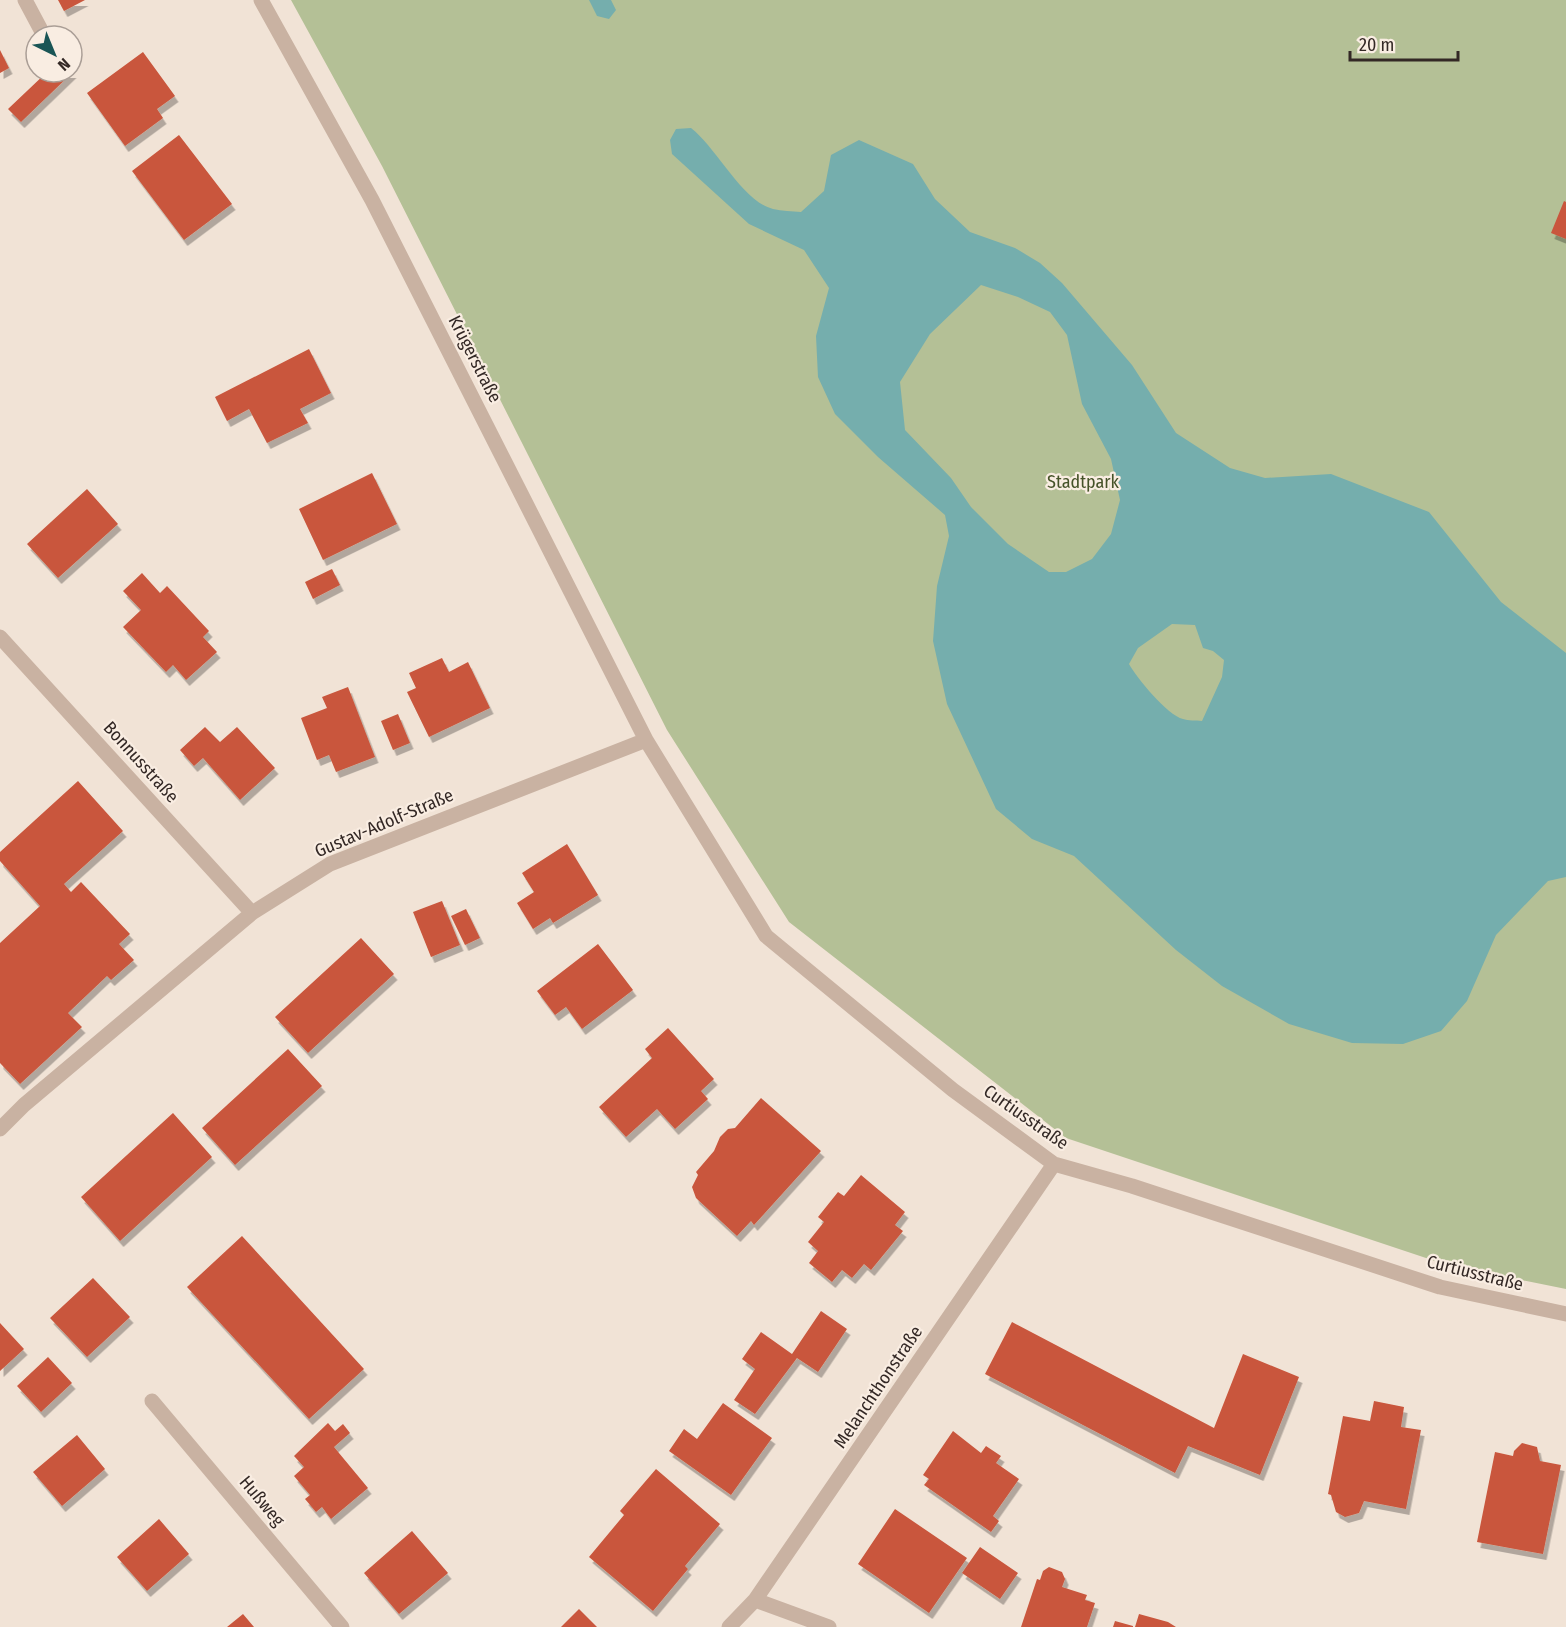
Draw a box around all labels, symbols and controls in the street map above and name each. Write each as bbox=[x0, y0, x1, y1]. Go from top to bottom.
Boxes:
north arrow bbox=[24, 24, 84, 84]
scale bar bbox=[1350, 24, 1458, 62]
text: 20 m bbox=[1359, 34, 1394, 56]
text: N bbox=[54, 54, 74, 75]
street label: Krügerstraße bbox=[444, 312, 506, 406]
park label: Stadtpark bbox=[1047, 471, 1120, 493]
street label: Bonnusstraße bbox=[99, 717, 183, 807]
street label: Gustav-Adolf-Straße bbox=[311, 784, 457, 862]
street label: Curtiusstraße bbox=[979, 1080, 1073, 1154]
street label: Curtiusstraße bbox=[1425, 1250, 1526, 1296]
street label: Melanchthonstraße bbox=[829, 1322, 927, 1452]
street label: Hußweg bbox=[235, 1471, 290, 1531]

